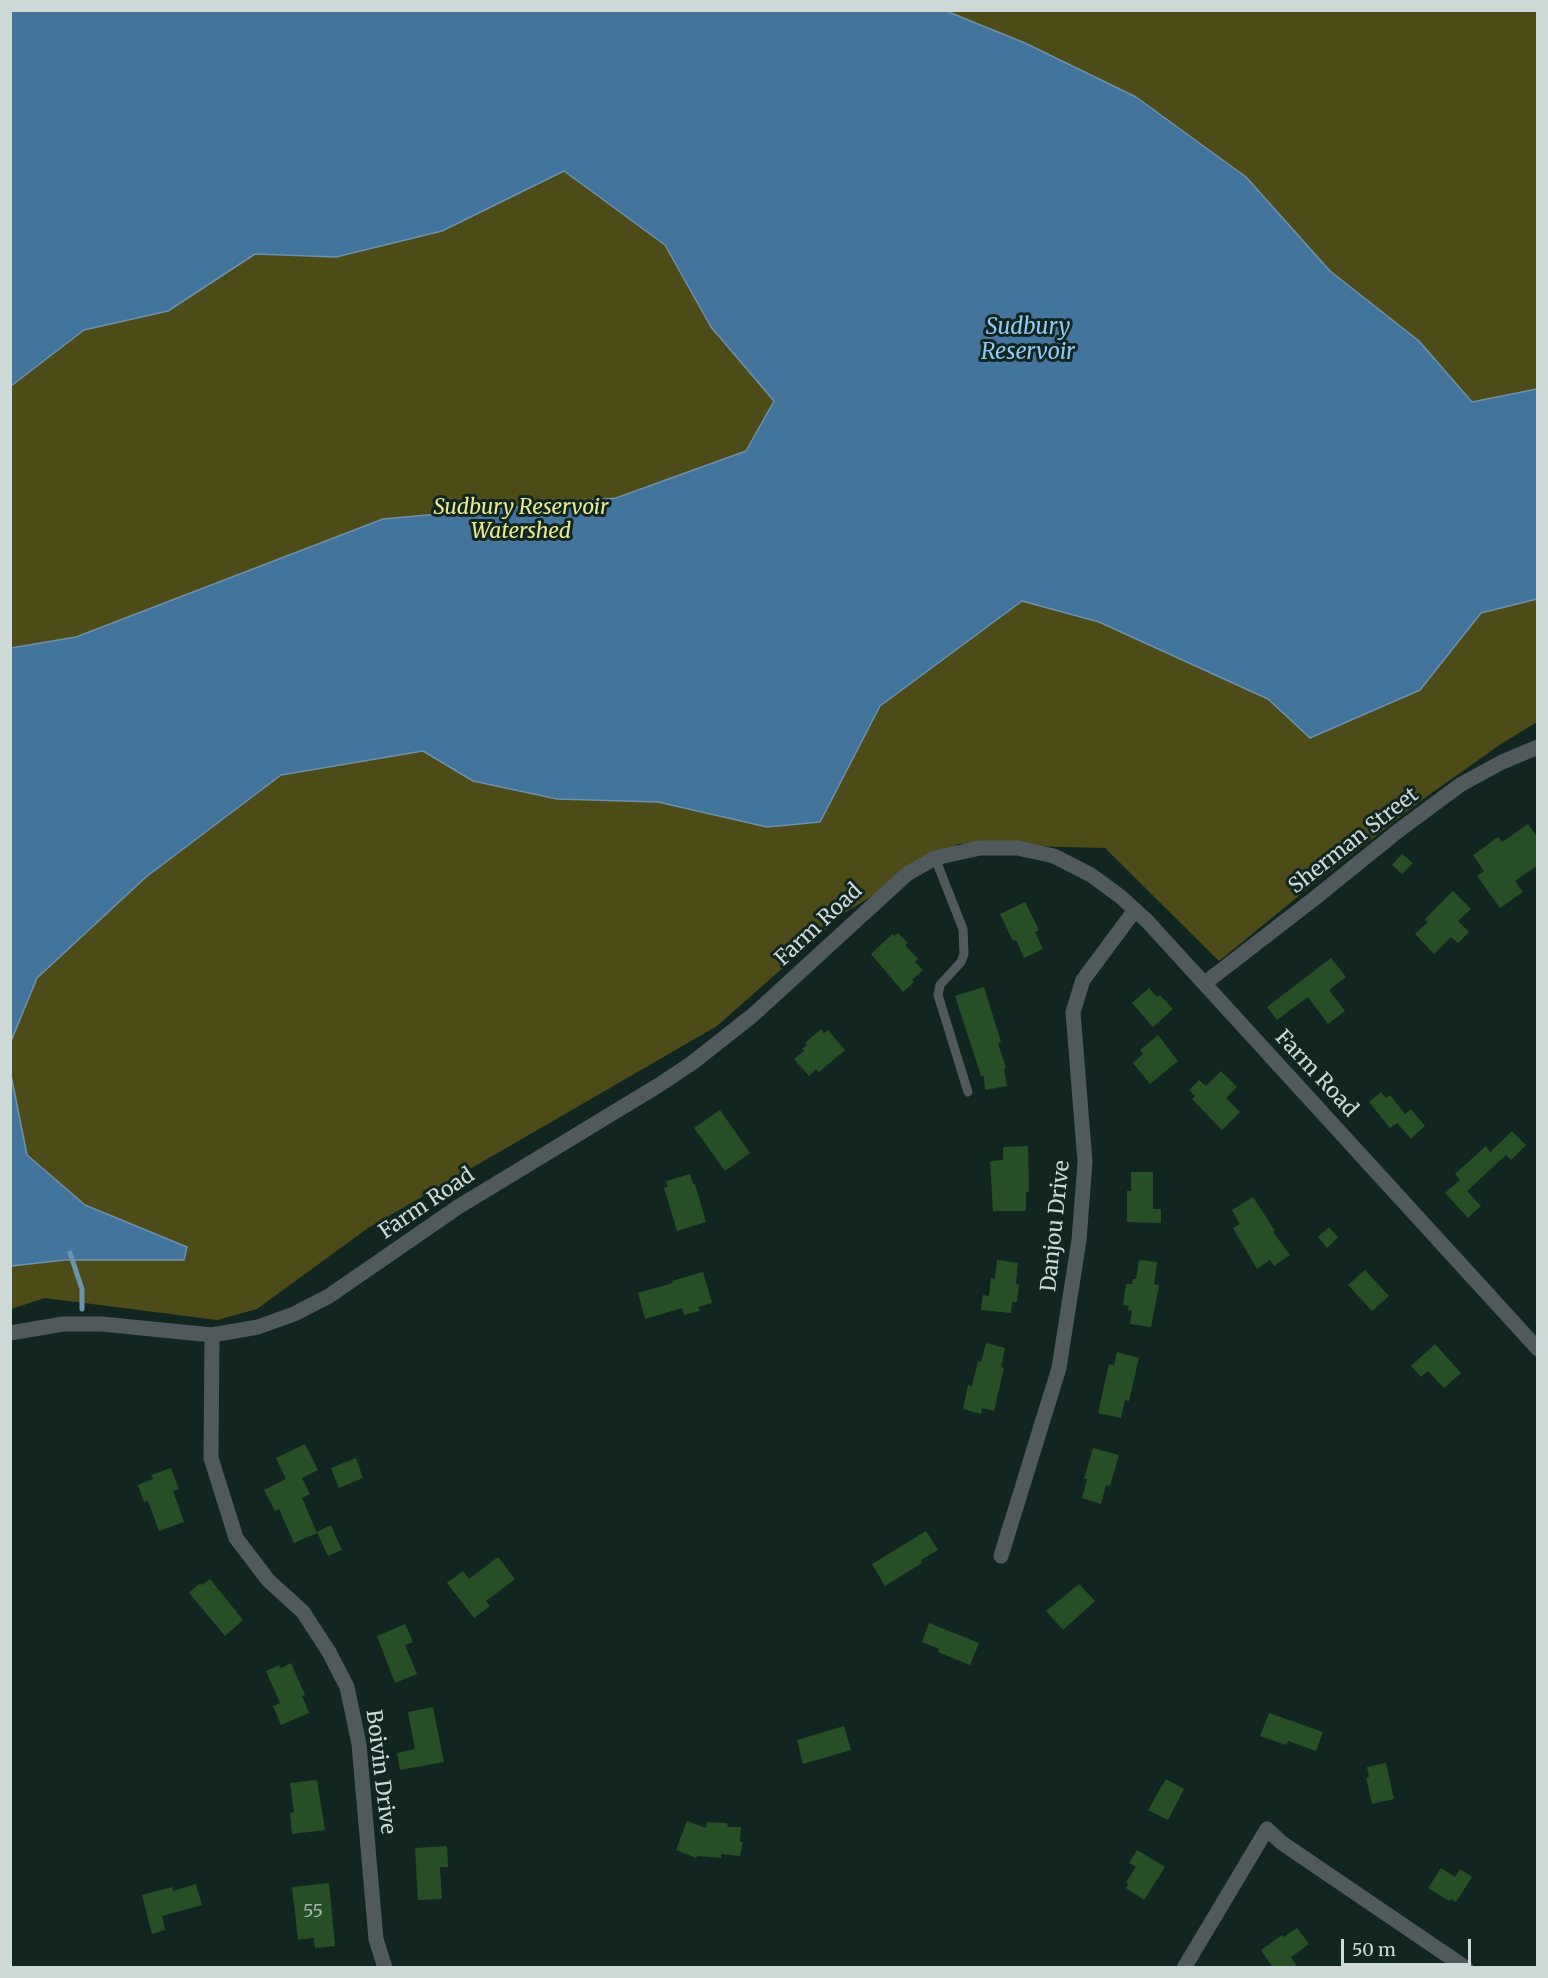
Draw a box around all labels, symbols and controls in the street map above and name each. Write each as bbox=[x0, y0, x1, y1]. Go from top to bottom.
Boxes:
water label: Sudbury Reservoir bbox=[981, 315, 1075, 366]
park label: Sudbury Reservoir Watershed bbox=[434, 495, 608, 545]
street label: Sherman Street bbox=[1284, 783, 1424, 899]
street label: Farm Road bbox=[770, 878, 868, 972]
street label: Farm Road bbox=[1269, 1025, 1363, 1123]
street label: Danjou Drive bbox=[1037, 1159, 1075, 1293]
street label: Farm Road bbox=[375, 1163, 479, 1245]
street label: Boivin Drive bbox=[360, 1708, 400, 1836]
house number: 55 bbox=[303, 1901, 323, 1923]
scale bar bbox=[1344, 1927, 1474, 1965]
text: 50 m bbox=[1352, 1938, 1396, 1961]

